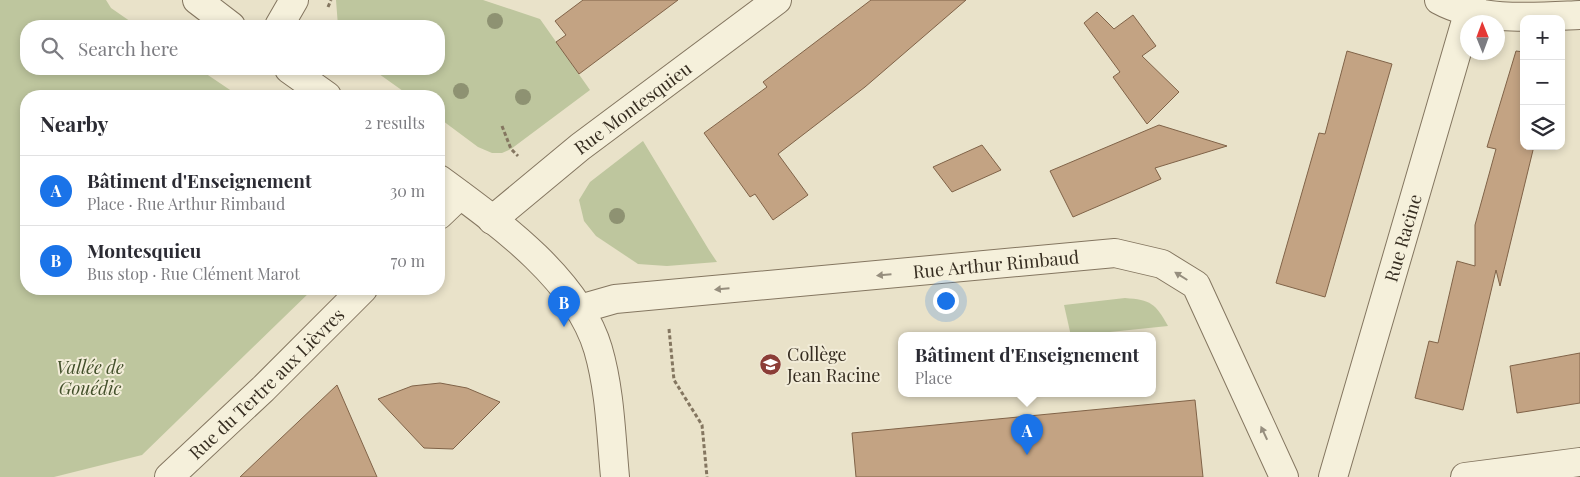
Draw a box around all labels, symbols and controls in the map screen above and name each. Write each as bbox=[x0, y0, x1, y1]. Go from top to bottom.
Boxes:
north arrow bbox=[1460, 15, 1505, 60]
map controls bbox=[1520, 15, 1565, 150]
button: + bbox=[1520, 15, 1565, 60]
search box bbox=[20, 20, 445, 75]
icon: search bbox=[38, 34, 66, 62]
text: Search here bbox=[78, 35, 178, 61]
street label: Rue Montesquieu bbox=[569, 56, 697, 159]
button: − bbox=[1520, 60, 1565, 105]
button: layers bbox=[1520, 105, 1565, 150]
text: Nearby bbox=[40, 109, 109, 137]
text: 2 results bbox=[365, 112, 425, 133]
text: Bâtiment d'Enseignement bbox=[87, 167, 312, 193]
text: A bbox=[51, 180, 61, 201]
text: 30 m bbox=[390, 180, 425, 201]
street label: Rue Racine bbox=[1379, 191, 1427, 285]
text: Place · Rue Arthur Rimbaud bbox=[87, 193, 285, 214]
text: Montesquieu bbox=[87, 237, 201, 263]
street label: Rue Arthur Rimbaud bbox=[912, 244, 1081, 284]
text: B bbox=[51, 250, 61, 271]
text: 70 m bbox=[391, 250, 425, 271]
text: Bus stop · Rue Clément Marot bbox=[87, 263, 300, 284]
one-way arrow bbox=[876, 271, 892, 279]
one-way arrow bbox=[1174, 271, 1188, 281]
pin: B bbox=[548, 286, 580, 327]
one-way arrow bbox=[714, 286, 730, 294]
your location bbox=[933, 288, 959, 314]
street label: Rue du Tertre aux Lièvres bbox=[184, 303, 349, 464]
popup bbox=[898, 332, 1156, 397]
text: Bâtiment d'Enseignement bbox=[915, 341, 1139, 367]
place label: Collège Jean Racine bbox=[786, 342, 880, 387]
school or university icon: Collège Jean Racine bbox=[759, 352, 783, 376]
park label: Vallée de Gouédic bbox=[56, 355, 124, 400]
text: Place bbox=[915, 367, 952, 388]
pin: A bbox=[1011, 414, 1043, 455]
one-way arrow bbox=[1260, 426, 1268, 440]

